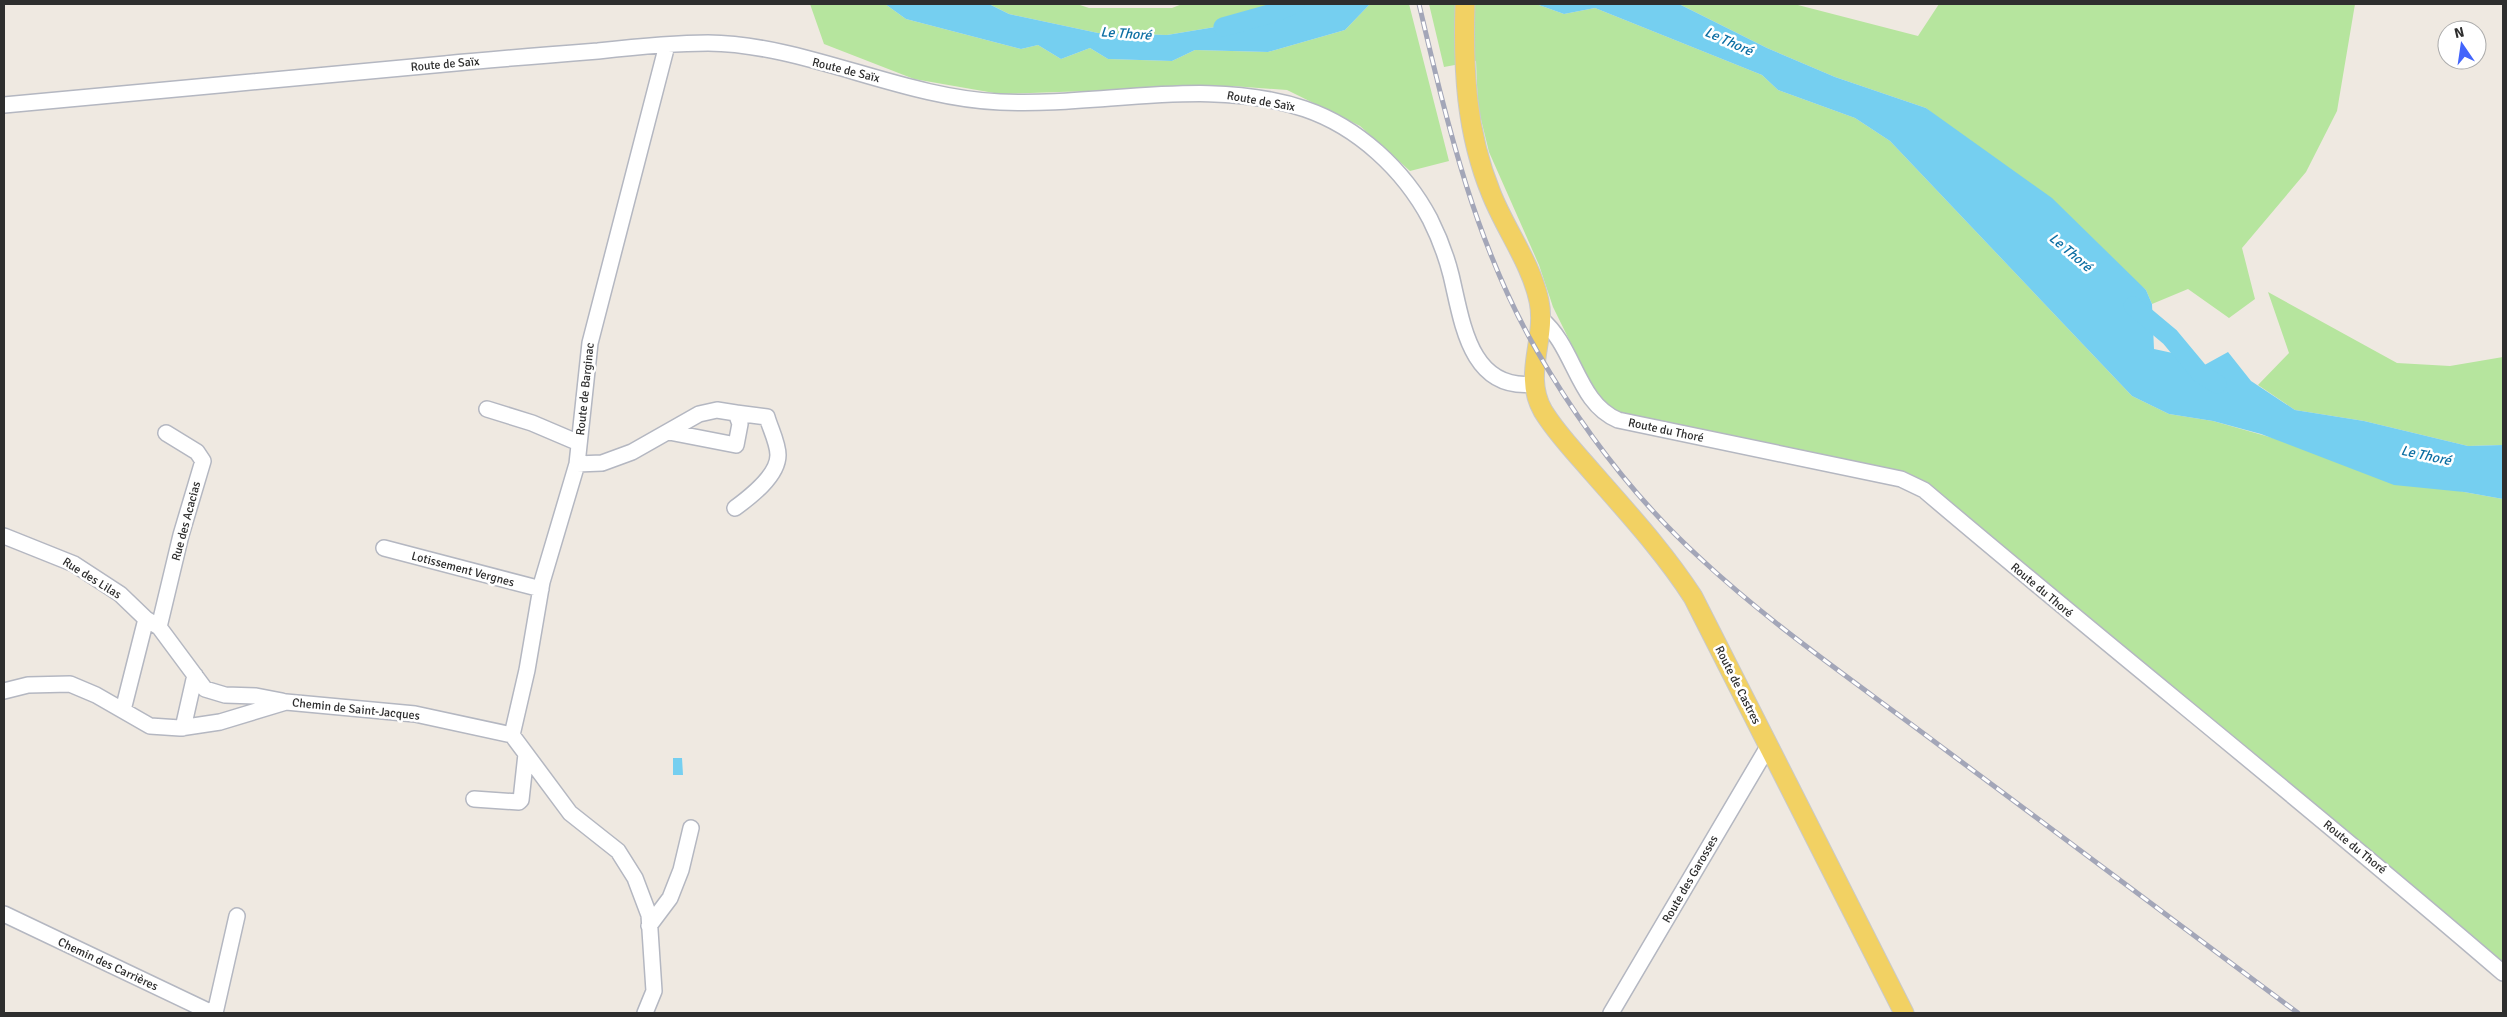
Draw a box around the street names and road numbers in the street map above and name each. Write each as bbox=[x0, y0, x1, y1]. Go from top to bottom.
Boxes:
street label: Route de Saïx bbox=[410, 54, 481, 75]
street label: Route de Saïx bbox=[811, 55, 882, 86]
street label: Route de Saïx bbox=[1226, 88, 1297, 115]
street label: Route de Barginac bbox=[573, 342, 598, 436]
street label: Route du Thoré bbox=[1627, 415, 1705, 446]
street label: Rue des Acacias bbox=[169, 480, 204, 563]
street label: Lotissement Vergnes bbox=[410, 549, 516, 590]
street label: Rue des Lilas bbox=[60, 554, 124, 602]
street label: Route du Thoré bbox=[2007, 560, 2076, 621]
street label: Route de Castres bbox=[1711, 644, 1764, 727]
street label: Chemin de Saint-Jacques bbox=[291, 695, 421, 724]
street label: Route du Thoré bbox=[2320, 817, 2389, 877]
street label: Route des Garosses bbox=[1659, 833, 1722, 926]
street label: Chemin des Carrières bbox=[55, 935, 160, 994]

